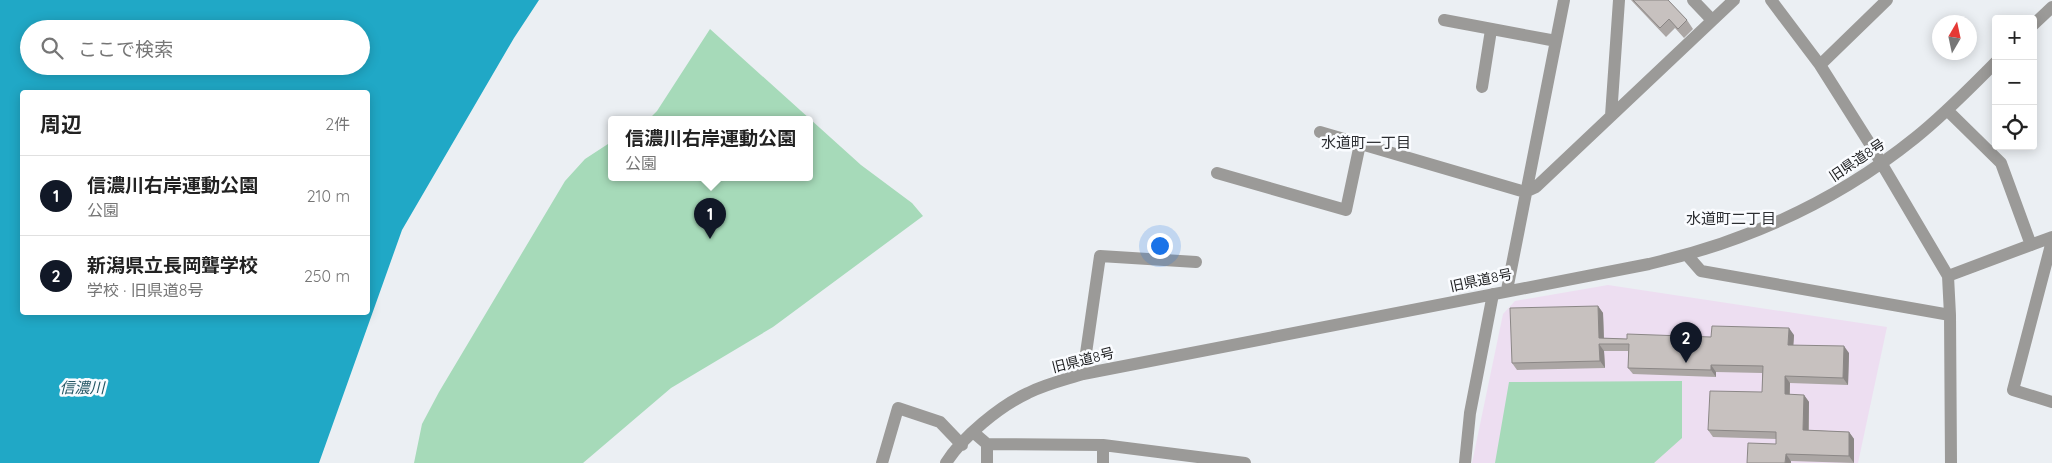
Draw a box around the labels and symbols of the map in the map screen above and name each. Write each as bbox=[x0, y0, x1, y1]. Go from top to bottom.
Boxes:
north arrow bbox=[1932, 15, 1977, 60]
district label: 水道町一丁目 bbox=[1321, 133, 1411, 152]
street label: 旧県道8号 bbox=[1826, 135, 1888, 185]
pin: 1 bbox=[694, 198, 726, 239]
district label: 水道町二丁目 bbox=[1686, 209, 1776, 228]
your location bbox=[1147, 233, 1173, 259]
street label: 旧県道8号 bbox=[1448, 265, 1514, 295]
pin: 2 bbox=[1670, 322, 1702, 363]
street label: 旧県道8号 bbox=[1050, 344, 1116, 376]
water label: 信濃川 bbox=[59, 378, 106, 397]

